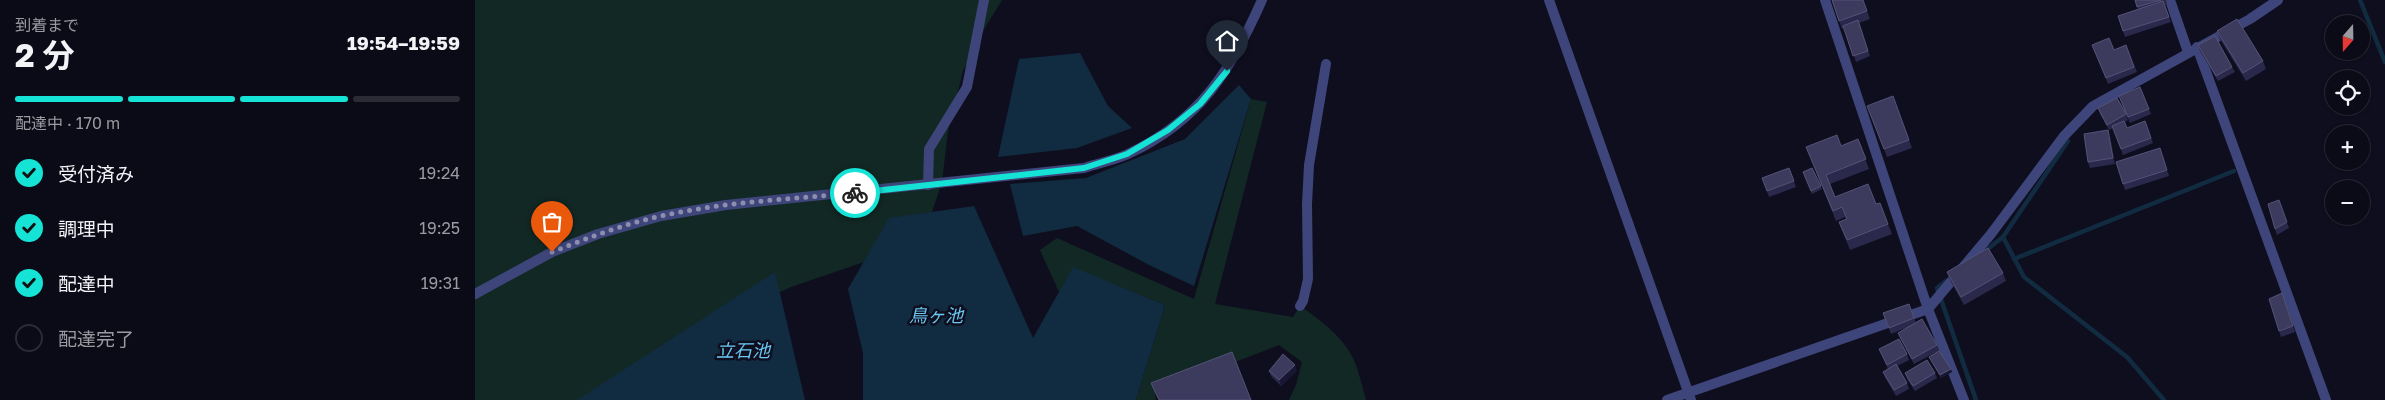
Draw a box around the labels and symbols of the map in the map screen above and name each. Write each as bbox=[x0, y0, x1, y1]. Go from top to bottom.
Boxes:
north arrow bbox=[2325, 15, 2370, 60]
pin bbox=[1206, 20, 1248, 71]
courier bbox=[830, 168, 880, 218]
pin bbox=[531, 201, 573, 252]
water label: 鳥ヶ池 bbox=[909, 304, 965, 326]
water label: 立石池 bbox=[716, 339, 772, 361]

